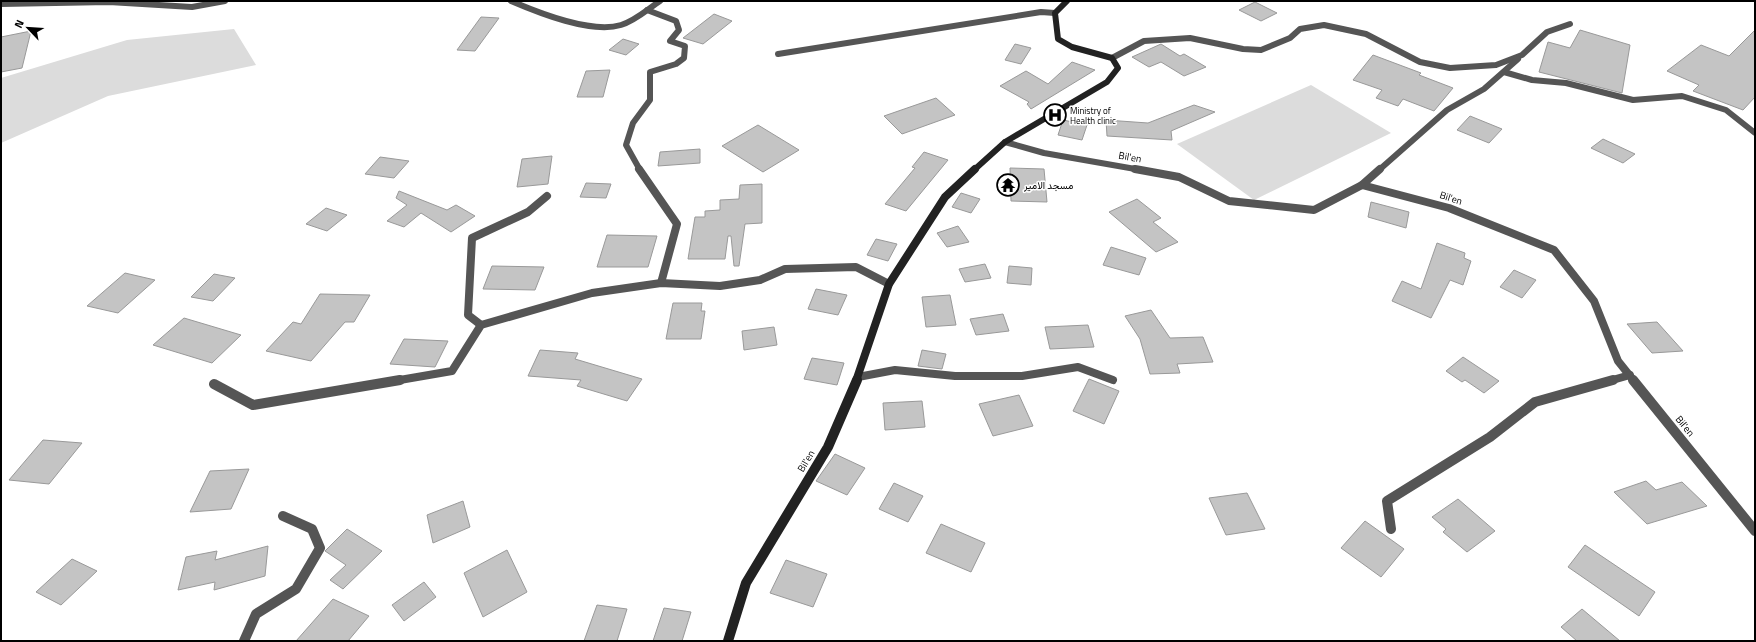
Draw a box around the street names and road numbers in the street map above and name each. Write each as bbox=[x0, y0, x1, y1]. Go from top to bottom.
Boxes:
street label: Bil'en bbox=[1117, 148, 1143, 166]
street label: Bil'en bbox=[1438, 187, 1464, 209]
street label: Bil'en bbox=[1672, 412, 1698, 440]
street label: Bil'en bbox=[794, 447, 818, 475]

